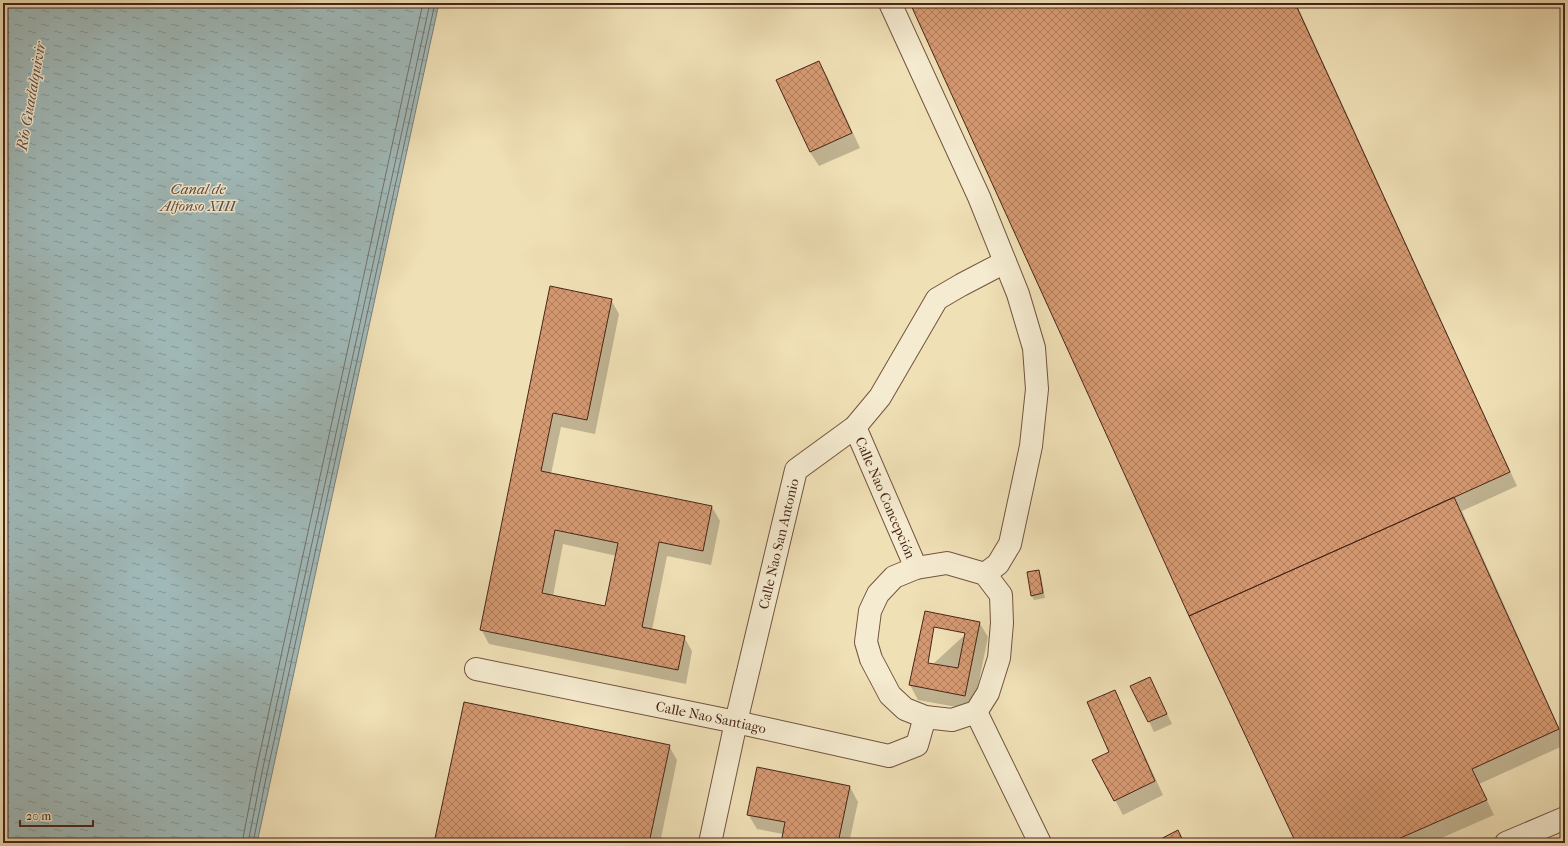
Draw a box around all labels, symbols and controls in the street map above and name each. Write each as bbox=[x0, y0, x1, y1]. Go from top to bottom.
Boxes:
water label: Río Guadalquivir bbox=[12, 39, 50, 153]
water label: Canal de Alfonso XIII bbox=[158, 180, 238, 215]
street label: Calle Nao Concepción bbox=[852, 434, 919, 561]
street label: Calle Nao San Antonio bbox=[755, 477, 802, 611]
street label: Calle Nao Santiago bbox=[654, 697, 768, 737]
scale bar bbox=[20, 802, 93, 828]
text: 20 m bbox=[26, 809, 51, 823]

